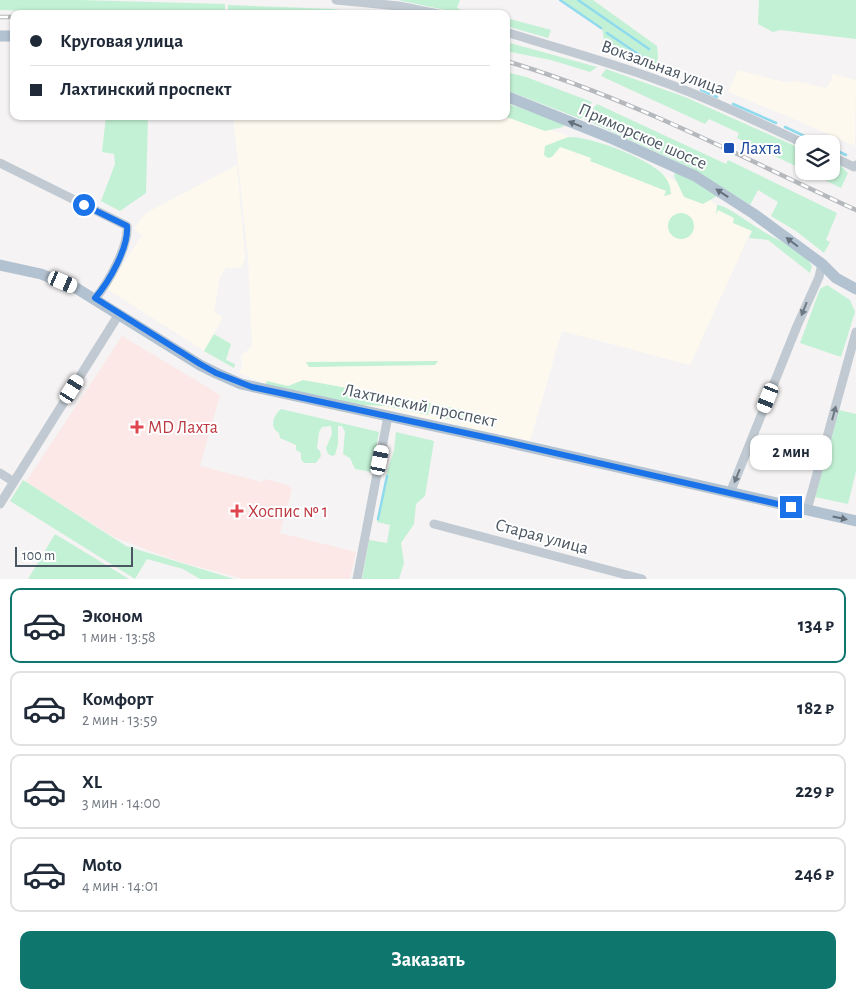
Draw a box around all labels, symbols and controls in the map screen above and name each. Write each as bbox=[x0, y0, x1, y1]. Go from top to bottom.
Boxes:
text: Круговая улица bbox=[60, 32, 183, 51]
street label: Вокзальная улица bbox=[599, 37, 727, 99]
text: Лахтинский проспект bbox=[60, 80, 231, 99]
street label: Приморское шоссе bbox=[576, 101, 710, 173]
one-way arrow bbox=[568, 120, 583, 127]
map controls bbox=[795, 135, 840, 180]
button: layers bbox=[795, 135, 840, 180]
place label: Лахта bbox=[740, 140, 781, 158]
marker: Лахта bbox=[722, 141, 736, 155]
one-way arrow bbox=[715, 188, 729, 198]
route start bbox=[73, 194, 95, 216]
one-way arrow bbox=[785, 237, 799, 247]
car bbox=[46, 269, 79, 295]
one-way arrow bbox=[800, 302, 808, 316]
car bbox=[57, 372, 86, 406]
street label: Лахтинский проспект bbox=[342, 381, 498, 431]
car bbox=[755, 381, 780, 415]
one-way arrow bbox=[830, 405, 838, 420]
place label: MD Лахта bbox=[148, 419, 218, 437]
marker: MD Лахта bbox=[130, 420, 144, 434]
callout: 2 мин bbox=[750, 434, 832, 470]
car bbox=[369, 444, 390, 476]
text: 2 мин bbox=[772, 444, 810, 460]
one-way arrow bbox=[733, 469, 741, 484]
route end bbox=[780, 496, 802, 518]
place label: Хоспис № 1 bbox=[248, 503, 328, 521]
marker: Хоспис № 1 bbox=[230, 504, 244, 518]
one-way arrow bbox=[833, 514, 848, 522]
street label: Старая улица bbox=[493, 516, 590, 558]
scale bar bbox=[15, 544, 132, 567]
text: 100 m bbox=[22, 549, 55, 563]
icon: car bbox=[22, 603, 67, 648]
text: Эконом bbox=[82, 607, 143, 626]
text: 134 ₽ bbox=[798, 616, 834, 635]
text: 1 мин · 13:58 bbox=[82, 629, 156, 645]
icon: car bbox=[22, 686, 67, 731]
text: Комфорт bbox=[82, 690, 153, 709]
text: 182 ₽ bbox=[797, 699, 834, 718]
text: 2 мин · 13:59 bbox=[82, 712, 157, 728]
icon: car bbox=[22, 769, 67, 814]
text: XL bbox=[82, 773, 102, 792]
text: 229 ₽ bbox=[795, 782, 834, 801]
text: 3 мин · 14:00 bbox=[82, 795, 161, 811]
icon: car bbox=[22, 852, 67, 897]
text: Moto bbox=[82, 856, 122, 875]
text: 246 ₽ bbox=[795, 865, 834, 884]
text: 4 мин · 14:01 bbox=[82, 878, 159, 894]
button: Заказать bbox=[20, 931, 836, 989]

